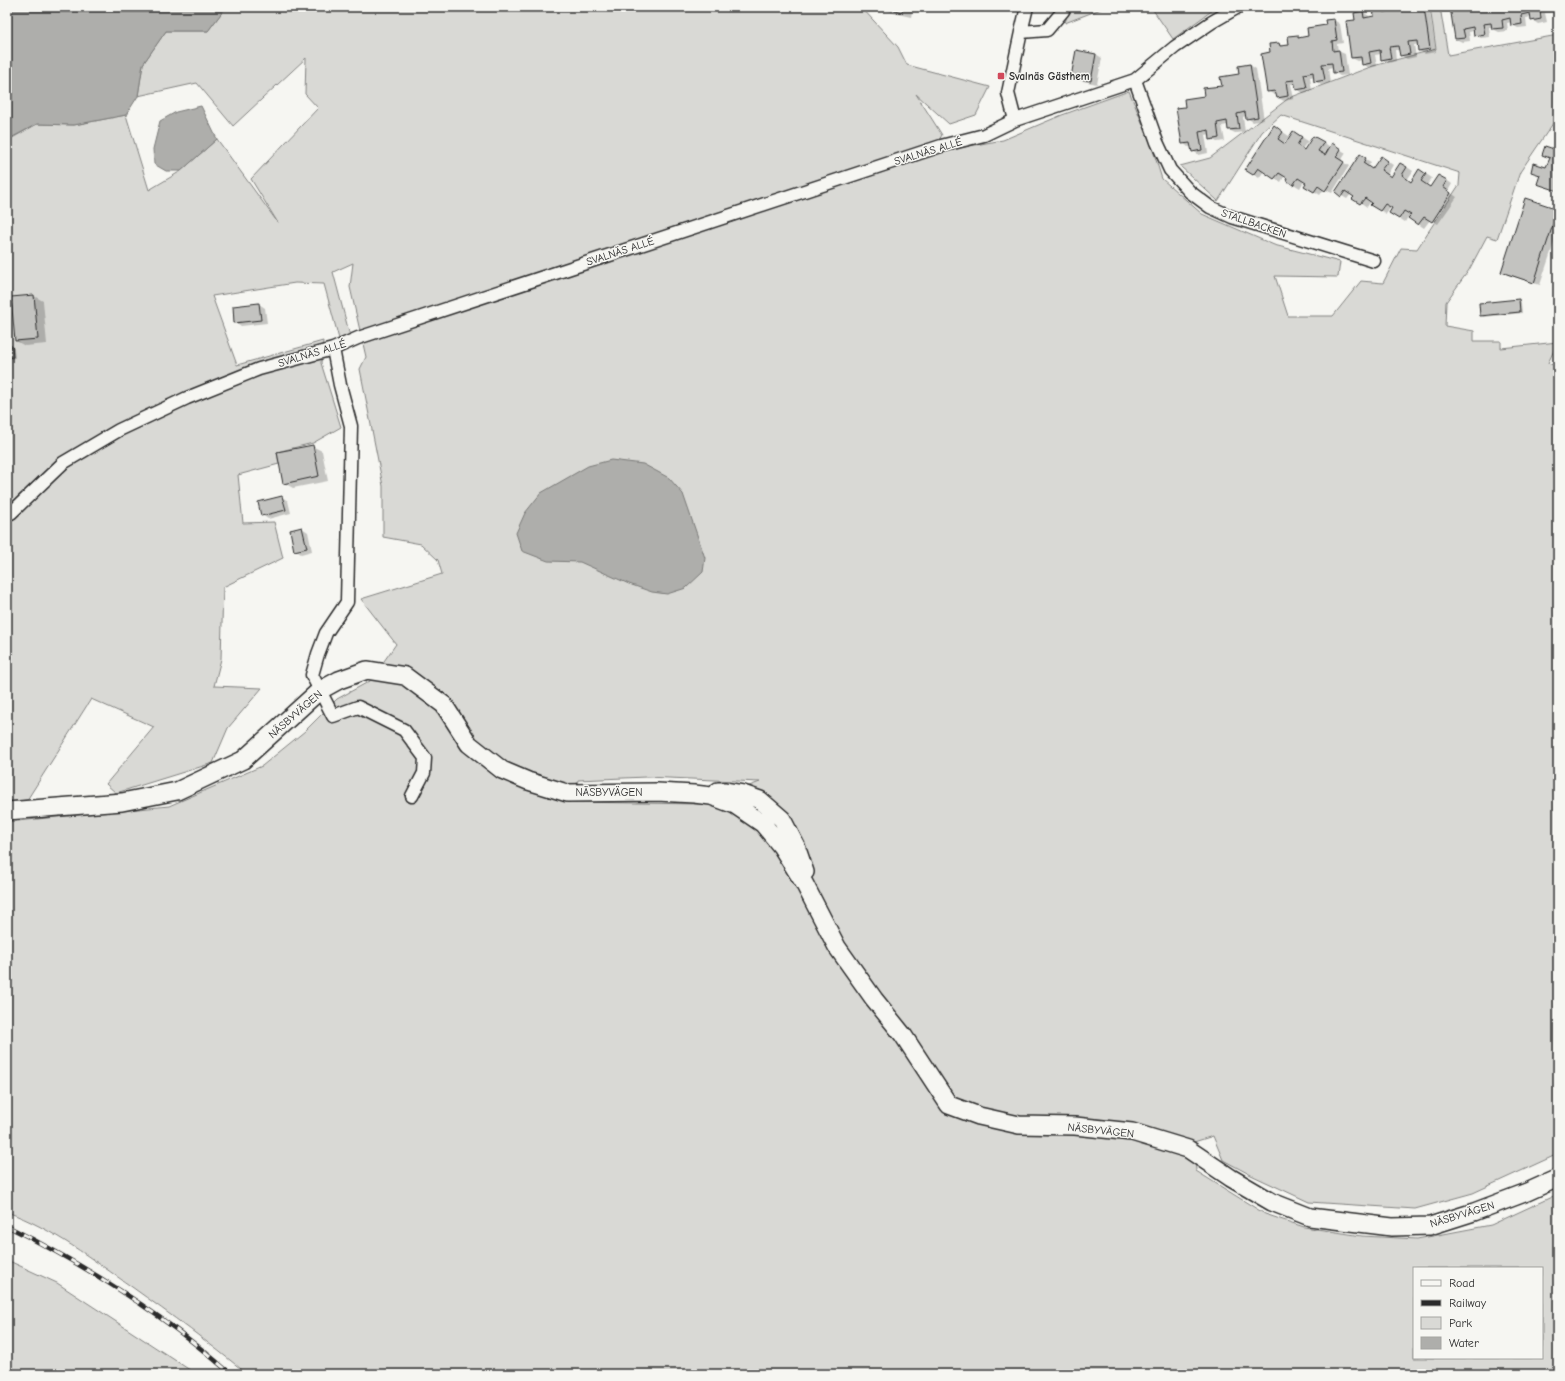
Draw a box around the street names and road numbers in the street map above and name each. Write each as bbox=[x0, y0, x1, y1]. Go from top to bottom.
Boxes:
street label: SVALNÄS ALLÉ bbox=[892, 134, 964, 168]
street label: STALLBACKEN bbox=[1219, 206, 1288, 241]
street label: SVALNÄS ALLÉ bbox=[584, 233, 656, 269]
street label: SVALNÄS ALLÉ bbox=[276, 336, 348, 370]
street label: NÄSBYVÄGEN bbox=[266, 688, 325, 741]
street label: NÄSBYVÄGEN bbox=[576, 786, 642, 799]
street label: NÄSBYVÄGEN bbox=[1067, 1121, 1135, 1140]
street label: NÄSBYVÄGEN bbox=[1428, 1198, 1496, 1230]

